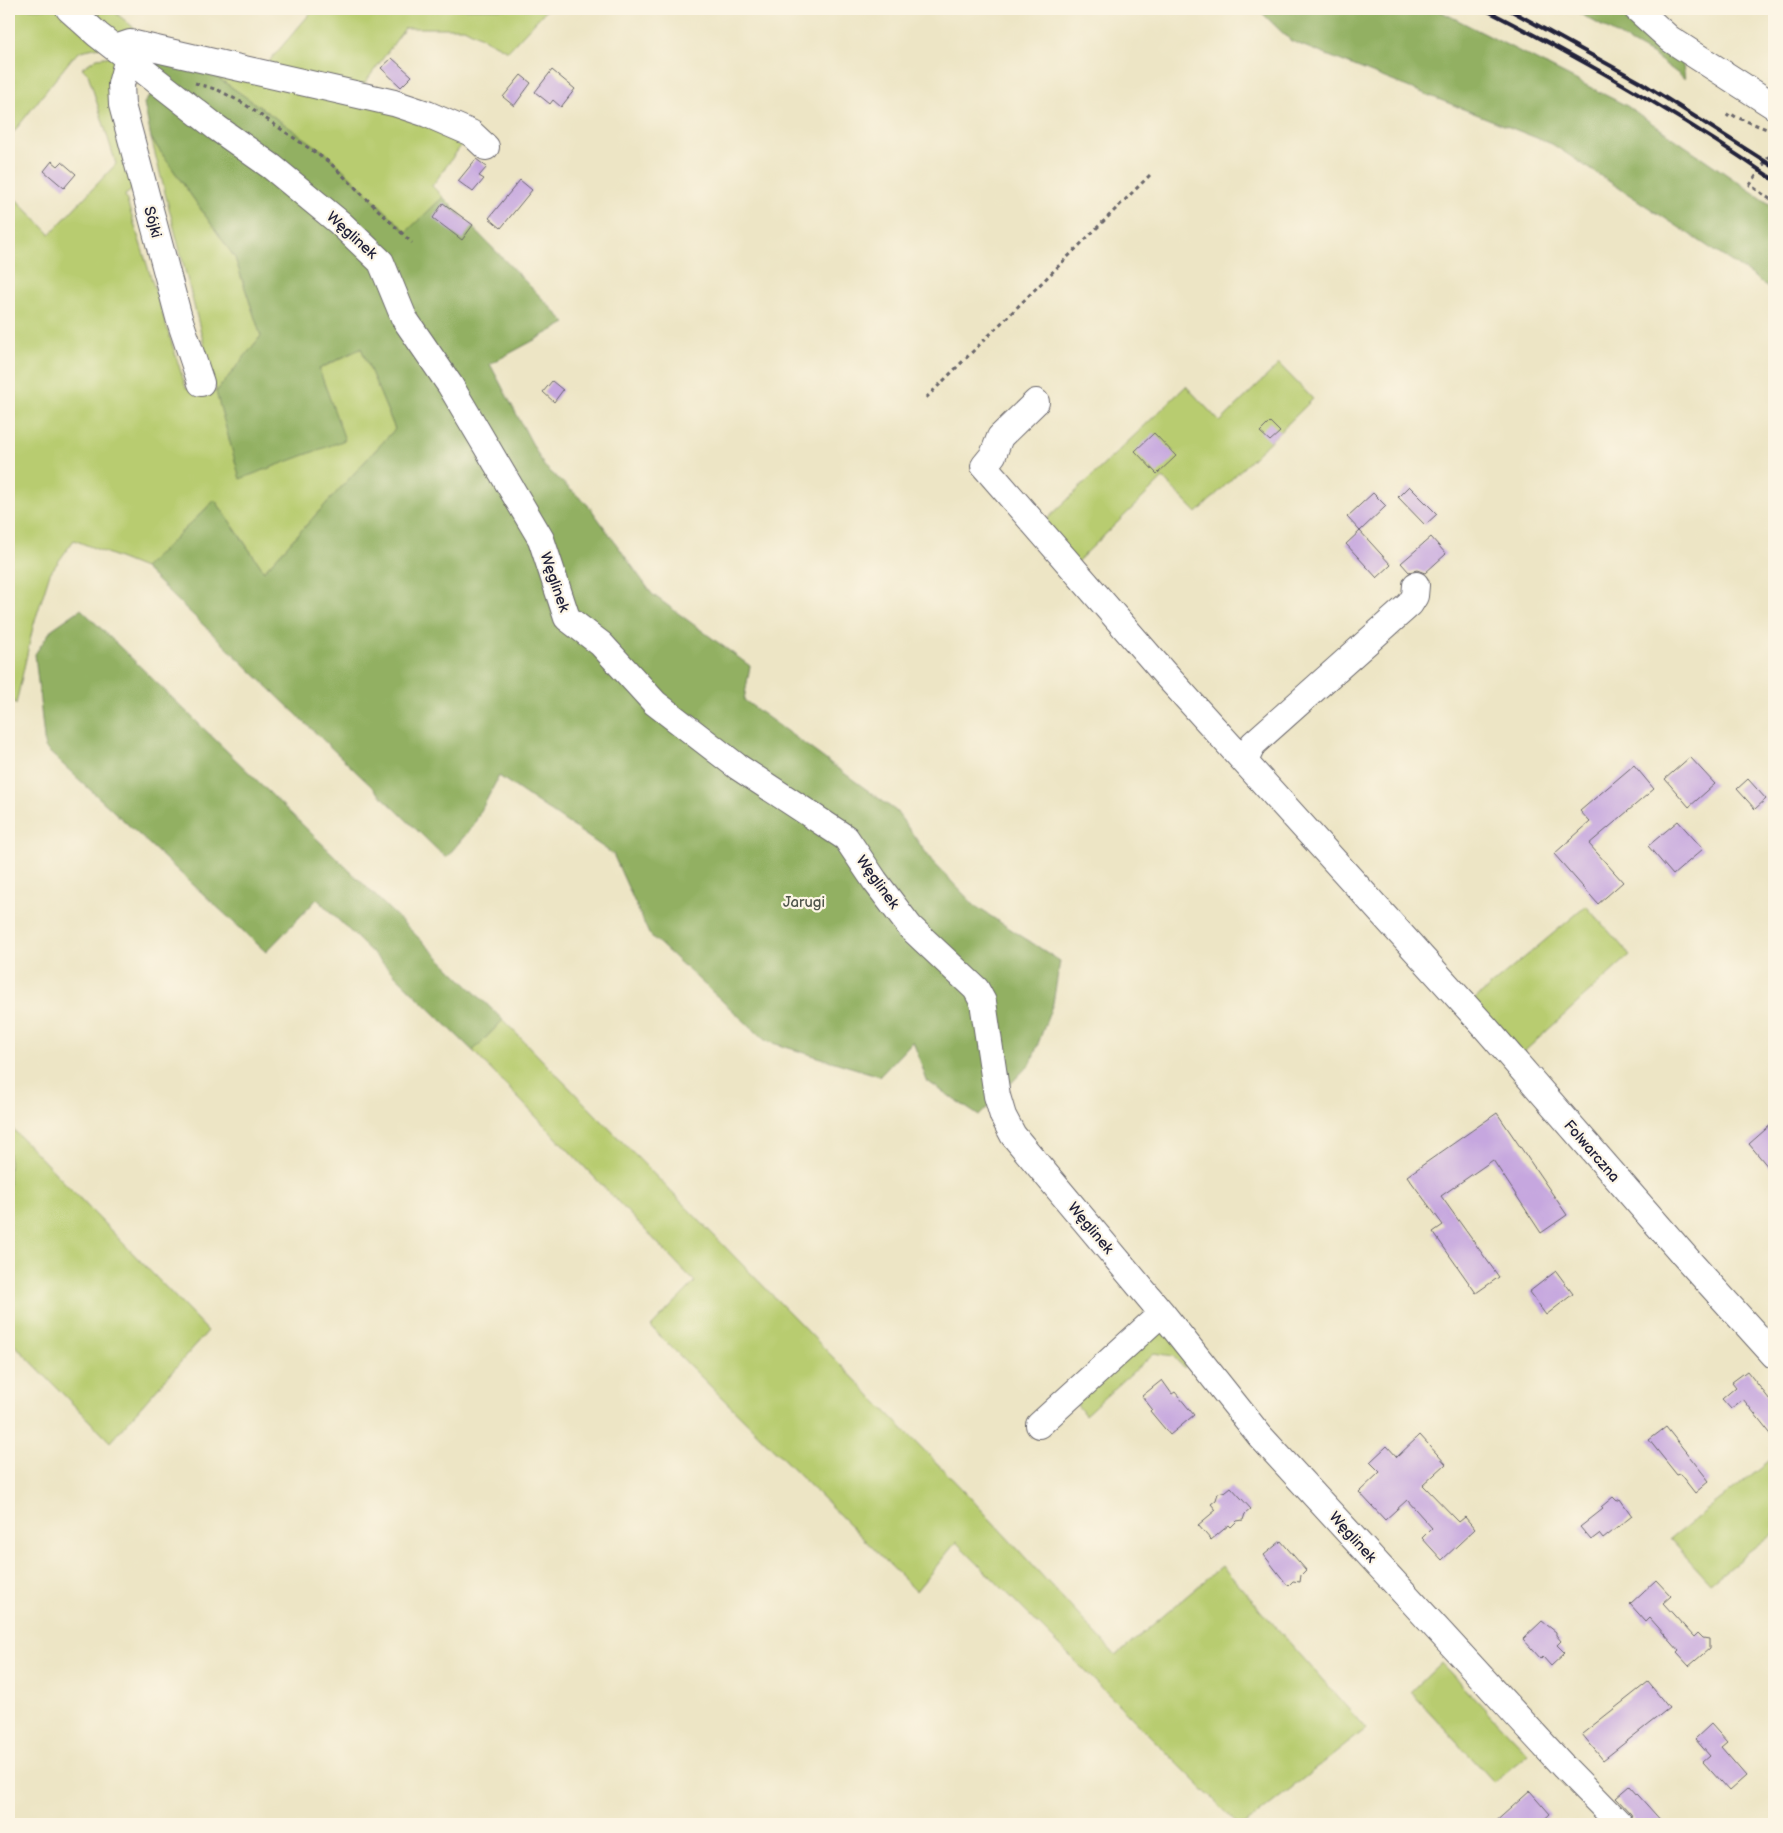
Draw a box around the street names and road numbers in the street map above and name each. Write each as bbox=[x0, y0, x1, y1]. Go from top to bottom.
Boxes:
street label: Sójki bbox=[139, 204, 166, 240]
street label: Węglinek bbox=[322, 208, 382, 264]
street label: Węglinek bbox=[535, 550, 574, 615]
street label: Węglinek bbox=[852, 852, 904, 913]
street label: Folwarczna bbox=[1560, 1116, 1624, 1186]
street label: Węglinek bbox=[1063, 1198, 1118, 1259]
street label: Węglinek bbox=[1325, 1508, 1381, 1567]

